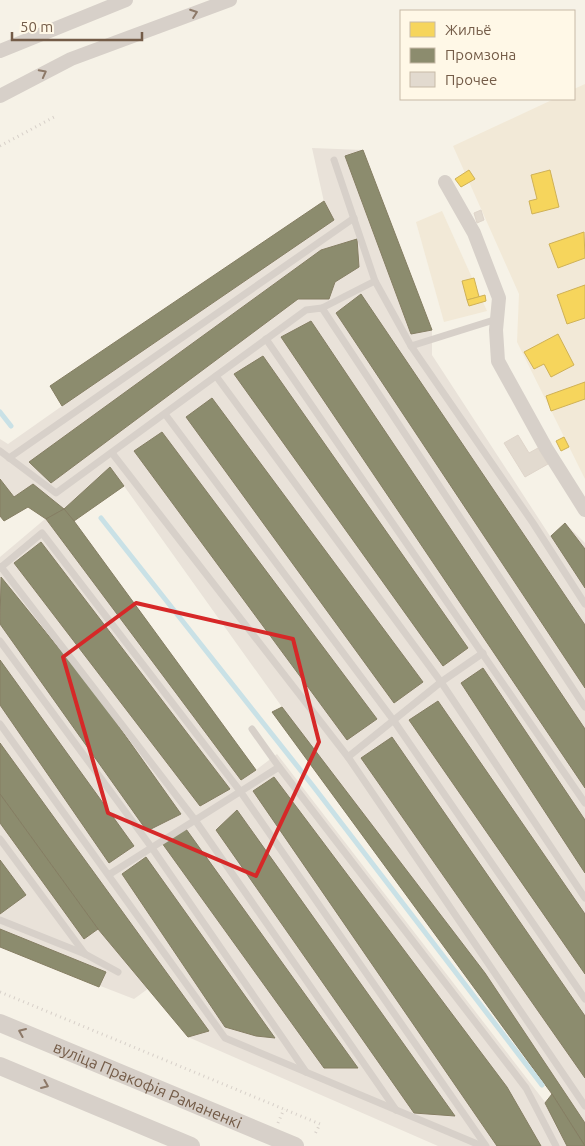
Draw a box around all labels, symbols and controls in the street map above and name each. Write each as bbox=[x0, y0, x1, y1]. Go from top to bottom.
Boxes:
one-way arrow bbox=[189, 9, 198, 19]
scale bar bbox=[12, 10, 142, 42]
legend bbox=[400, 10, 575, 100]
text: 50 m bbox=[20, 18, 53, 35]
text: Жильё bbox=[445, 21, 492, 38]
text: Промзона bbox=[445, 46, 516, 63]
one-way arrow bbox=[38, 69, 47, 79]
text: Прочее bbox=[445, 71, 497, 88]
one-way arrow bbox=[18, 1028, 27, 1038]
street label: вуліца Пракофія Раманенкі bbox=[51, 1037, 244, 1132]
one-way arrow bbox=[40, 1079, 49, 1089]

